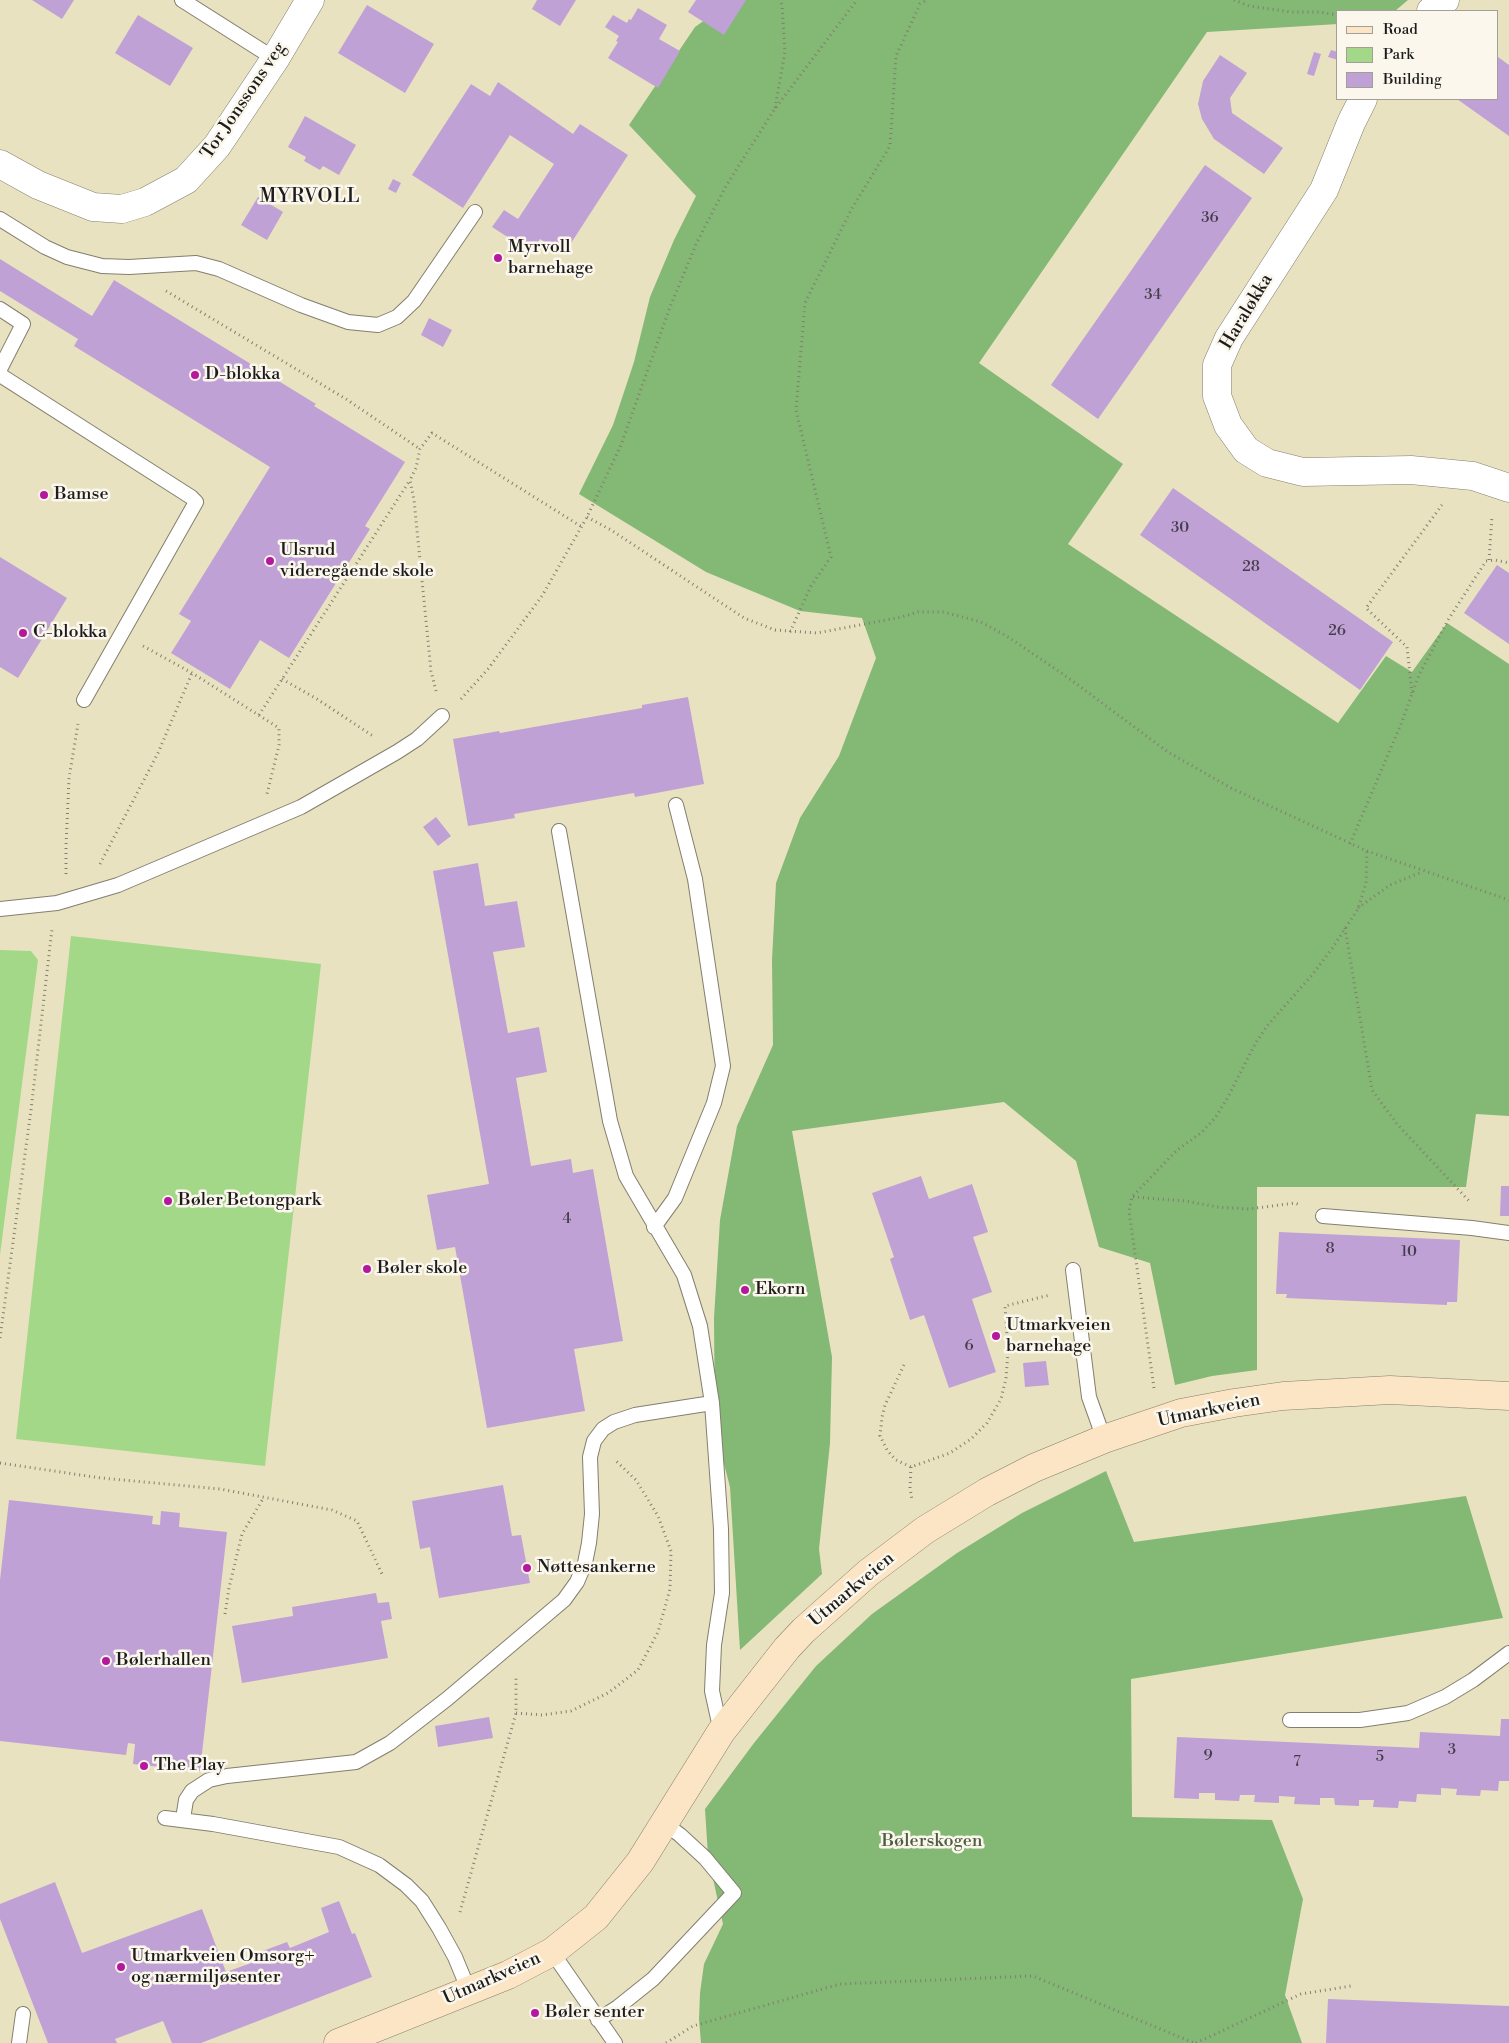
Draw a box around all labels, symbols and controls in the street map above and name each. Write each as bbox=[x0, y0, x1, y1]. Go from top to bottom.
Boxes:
legend bbox=[1336, 10, 1499, 100]
text: Road bbox=[1383, 20, 1418, 39]
street label: Tor Jonssons veg bbox=[197, 38, 291, 164]
text: Park bbox=[1383, 45, 1414, 64]
text: Building bbox=[1383, 70, 1442, 89]
district label: MYRVOLL bbox=[259, 186, 361, 208]
house number: 36 bbox=[1201, 209, 1219, 227]
place label: Myrvoll barnehage bbox=[508, 237, 593, 280]
marker: Myrvoll barnehage bbox=[492, 252, 504, 264]
street label: Haraløkka bbox=[1216, 270, 1278, 354]
house number: 34 bbox=[1144, 286, 1162, 304]
place label: D-blokka bbox=[205, 364, 280, 386]
marker: D-blokka bbox=[189, 369, 201, 381]
place label: Bamse bbox=[54, 484, 109, 506]
marker: Bamse bbox=[38, 489, 50, 501]
house number: 30 bbox=[1171, 519, 1189, 537]
place label: Ulsrud videregående skole bbox=[280, 540, 434, 582]
marker: Ulsrud videregående skole bbox=[264, 555, 276, 567]
house number: 28 bbox=[1242, 558, 1260, 576]
place label: C-blokka bbox=[33, 622, 107, 644]
house number: 26 bbox=[1328, 622, 1346, 640]
marker: C-blokka bbox=[17, 627, 29, 639]
place label: Bøler Betongpark bbox=[178, 1190, 321, 1212]
marker: Bøler Betongpark bbox=[162, 1195, 174, 1207]
house number: 4 bbox=[563, 1210, 571, 1228]
house number: 8 bbox=[1325, 1240, 1335, 1258]
house number: 10 bbox=[1401, 1243, 1417, 1261]
place label: Bøler skole bbox=[377, 1258, 467, 1280]
marker: Bøler skole bbox=[361, 1263, 373, 1275]
place label: Ekorn bbox=[755, 1279, 806, 1301]
marker: Ekorn bbox=[739, 1284, 751, 1296]
place label: Utmarkveien barnehage bbox=[1006, 1315, 1111, 1358]
marker: Utmarkveien barnehage bbox=[990, 1330, 1002, 1342]
house number: 6 bbox=[964, 1337, 974, 1355]
street label: Utmarkveien bbox=[1156, 1390, 1262, 1432]
street label: Utmarkveien bbox=[805, 1548, 899, 1632]
place label: Nøttesankerne bbox=[537, 1557, 656, 1579]
marker: Nøttesankerne bbox=[521, 1562, 533, 1574]
place label: Bølerhallen bbox=[116, 1650, 211, 1672]
marker: Bølerhallen bbox=[100, 1655, 112, 1667]
house number: 3 bbox=[1448, 1741, 1456, 1759]
house number: 9 bbox=[1203, 1747, 1213, 1765]
house number: 5 bbox=[1376, 1748, 1384, 1766]
house number: 7 bbox=[1293, 1753, 1301, 1771]
place label: The Play bbox=[154, 1755, 225, 1777]
marker: The Play bbox=[138, 1760, 150, 1772]
park label: Bølerskogen bbox=[881, 1831, 983, 1853]
place label: Utmarkveien Omsorg+ og nærmiljøsenter bbox=[131, 1946, 315, 1988]
street label: Utmarkveien bbox=[440, 1948, 544, 2010]
marker: Utmarkveien Omsorg+ og nærmiljøsenter bbox=[115, 1961, 127, 1973]
place label: Bøler senter bbox=[545, 2002, 644, 2024]
marker: Bøler senter bbox=[529, 2007, 541, 2019]

